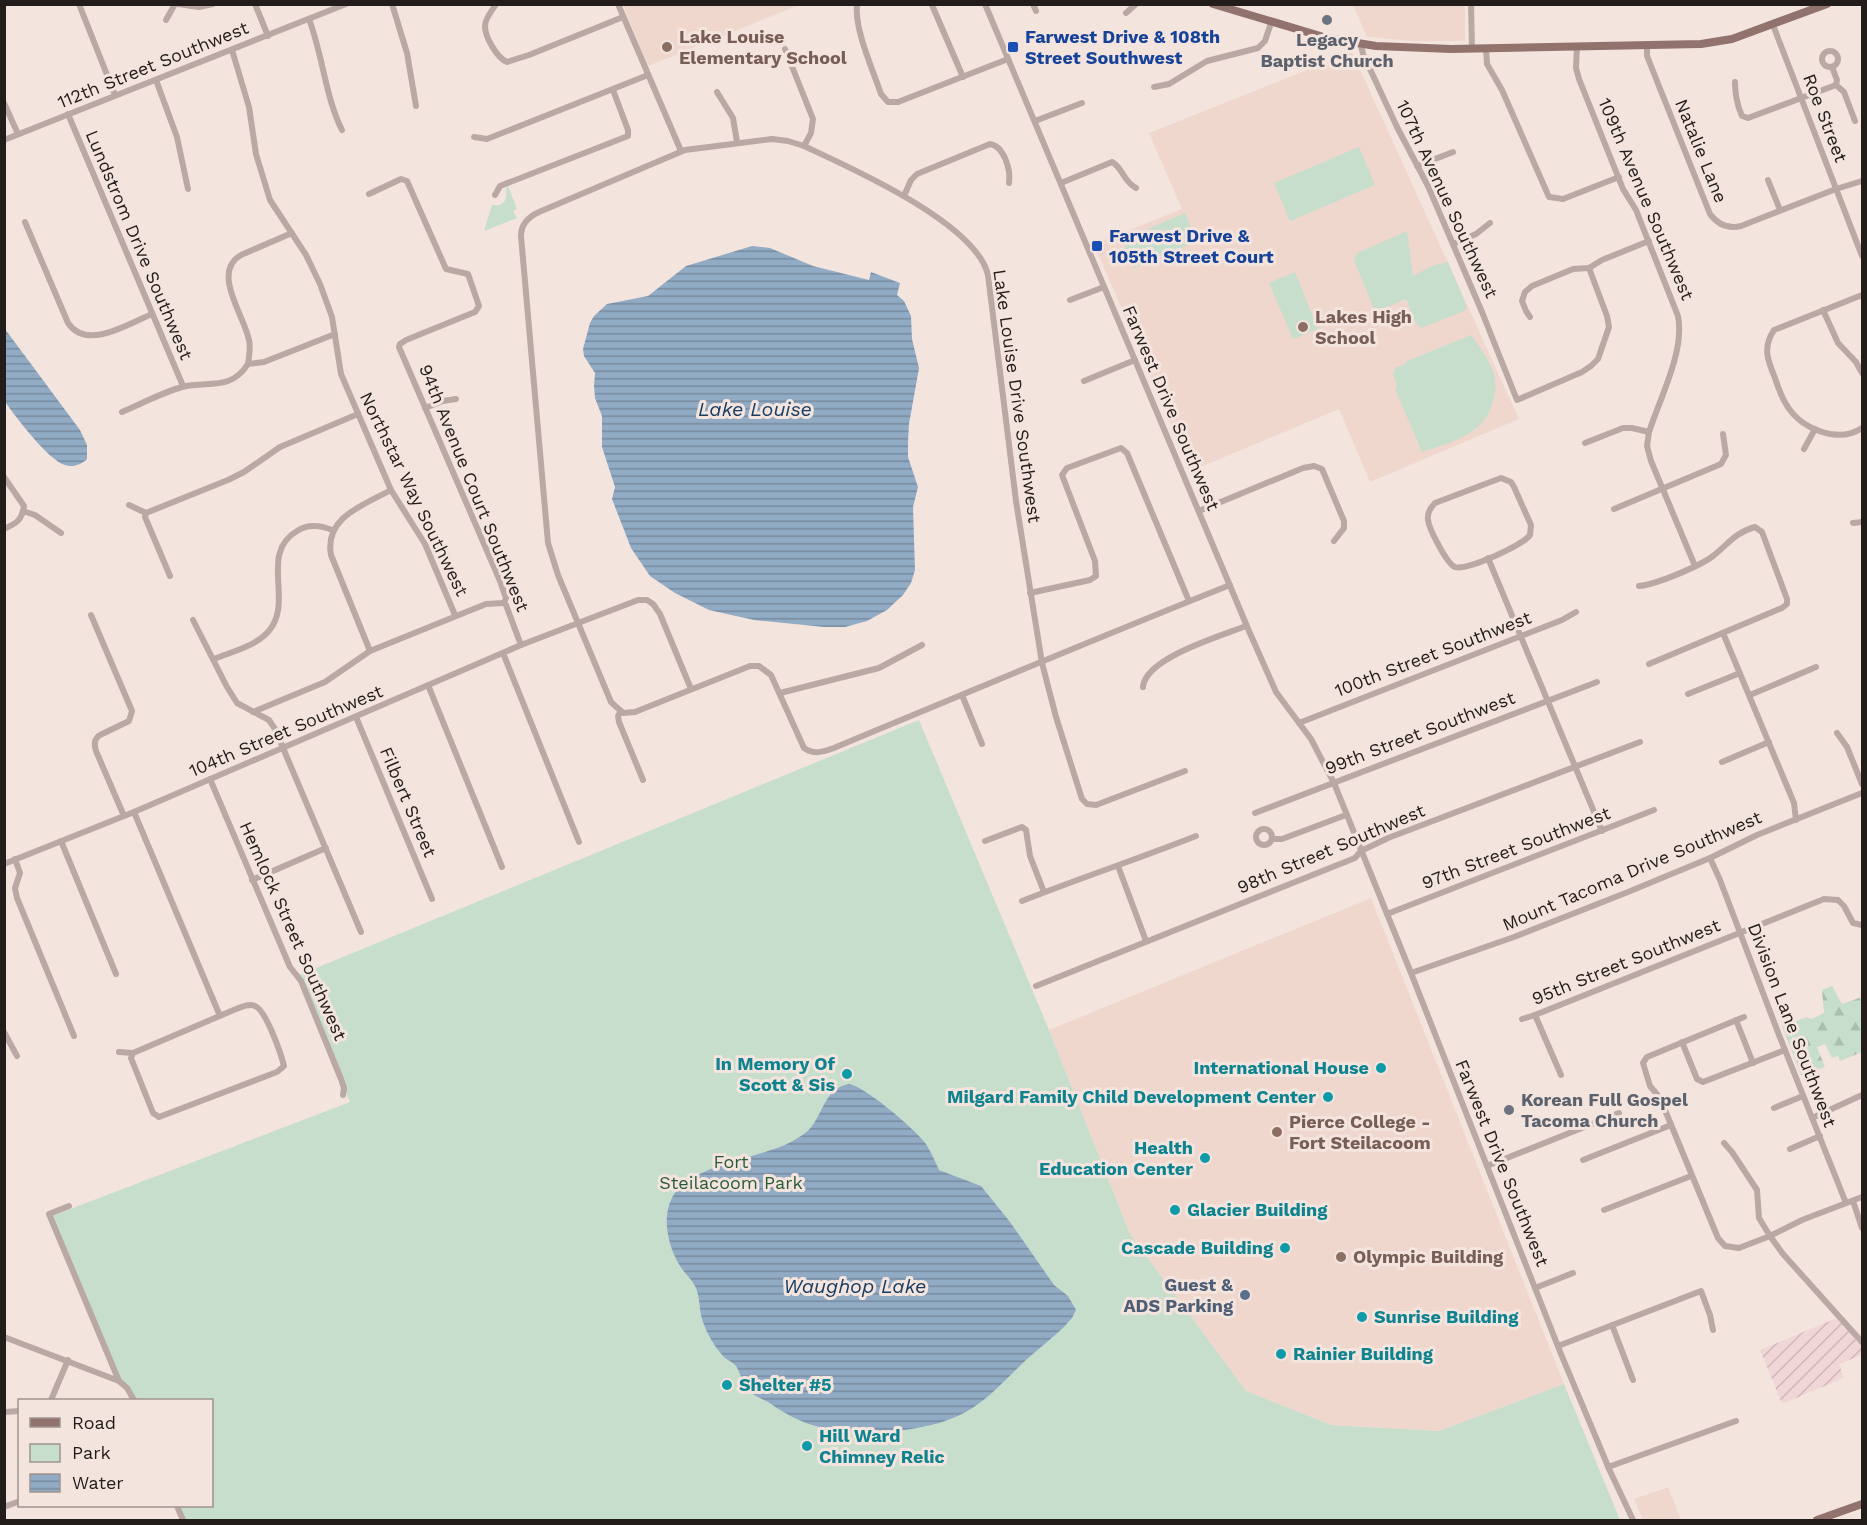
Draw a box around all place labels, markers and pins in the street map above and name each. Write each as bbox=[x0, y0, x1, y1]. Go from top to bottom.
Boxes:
marker: Legacy Baptist Church bbox=[1320, 13, 1334, 27]
place label: Lake Louise Elementary School bbox=[679, 26, 847, 68]
place label: Farwest Drive & 108th Street Southwest bbox=[1025, 26, 1220, 68]
place label: Legacy Baptist Church bbox=[1260, 29, 1394, 71]
marker: Lake Louise Elementary School bbox=[660, 40, 674, 54]
marker: Farwest Drive & 108th Street Southwest bbox=[1006, 40, 1020, 54]
place label: Farwest Drive & 105th Street Court bbox=[1109, 225, 1274, 267]
marker: Farwest Drive & 105th Street Court bbox=[1090, 239, 1104, 253]
place label: Lakes High School bbox=[1315, 306, 1412, 348]
marker: Lakes High School bbox=[1296, 320, 1310, 334]
place label: In Memory Of Scott & Sis bbox=[715, 1053, 836, 1095]
place label: International House bbox=[1194, 1057, 1369, 1078]
marker: International House bbox=[1374, 1061, 1388, 1075]
marker: In Memory Of Scott & Sis bbox=[840, 1067, 854, 1081]
place label: Milgard Family Child Development Center bbox=[947, 1086, 1316, 1107]
place label: Korean Full Gospel Tacoma Church bbox=[1521, 1089, 1688, 1131]
marker: Milgard Family Child Development Center bbox=[1321, 1090, 1335, 1104]
marker: Korean Full Gospel Tacoma Church bbox=[1502, 1103, 1516, 1117]
place label: Pierce College - Fort Steilacoom bbox=[1289, 1111, 1431, 1153]
marker: Pierce College - Fort Steilacoom bbox=[1270, 1125, 1284, 1139]
place label: Health Education Center bbox=[1039, 1137, 1193, 1179]
marker: Health Education Center bbox=[1198, 1151, 1212, 1165]
place label: Glacier Building bbox=[1187, 1199, 1328, 1220]
marker: Glacier Building bbox=[1168, 1203, 1182, 1217]
place label: Cascade Building bbox=[1121, 1237, 1274, 1258]
marker: Cascade Building bbox=[1278, 1241, 1292, 1255]
place label: Olympic Building bbox=[1353, 1246, 1504, 1267]
marker: Olympic Building bbox=[1334, 1250, 1348, 1264]
place label: Guest & ADS Parking bbox=[1123, 1274, 1234, 1316]
marker: Guest & ADS Parking bbox=[1238, 1288, 1252, 1302]
place label: Sunrise Building bbox=[1374, 1306, 1519, 1327]
marker: Sunrise Building bbox=[1355, 1310, 1369, 1324]
place label: Rainier Building bbox=[1293, 1343, 1434, 1364]
marker: Rainier Building bbox=[1274, 1347, 1288, 1361]
place label: Shelter #5 bbox=[739, 1374, 832, 1395]
marker: Shelter #5 bbox=[720, 1378, 734, 1392]
place label: Hill Ward Chimney Relic bbox=[819, 1425, 945, 1467]
marker: Hill Ward Chimney Relic bbox=[800, 1439, 814, 1453]

